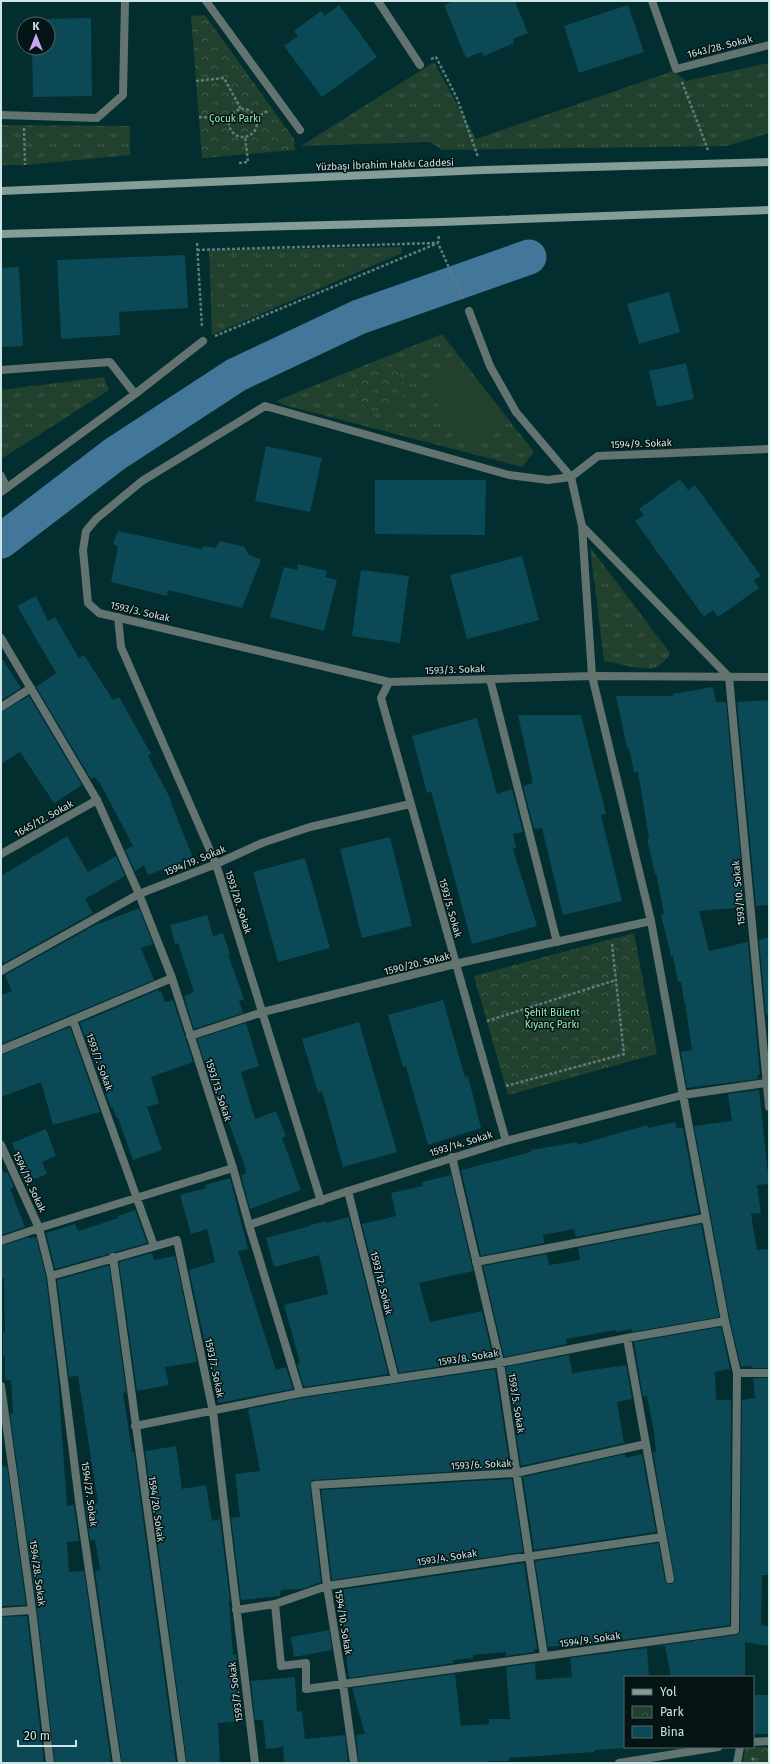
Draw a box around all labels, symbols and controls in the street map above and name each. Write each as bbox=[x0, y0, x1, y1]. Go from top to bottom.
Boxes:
north arrow bbox=[16, 16, 56, 56]
text: K bbox=[33, 20, 41, 33]
street label: 1643/28. Sokak bbox=[686, 33, 755, 61]
park label: Çocuk Parkı bbox=[209, 113, 261, 125]
street label: Yüzbaşı İbrahim Hakkı Caddesi bbox=[316, 155, 454, 173]
street label: 1594/9. Sokak bbox=[610, 437, 673, 451]
street label: 1593/3. Sokak bbox=[109, 599, 172, 625]
street label: 1593/3. Sokak bbox=[424, 663, 486, 677]
street label: 1645/12. Sokak bbox=[12, 797, 76, 840]
street label: 1594/19. Sokak bbox=[162, 843, 228, 879]
street label: 1593/10. Sokak bbox=[730, 859, 748, 926]
street label: 1593/20. Sokak bbox=[222, 869, 254, 936]
street label: 1593/5. Sokak bbox=[436, 877, 464, 940]
street label: 1590/20. Sokak bbox=[383, 950, 452, 978]
park label: Şehit Bülent Kıyanç Parkı bbox=[524, 1007, 580, 1031]
street label: 1593/7. Sokak bbox=[83, 1032, 115, 1093]
street label: 1593/13. Sokak bbox=[202, 1057, 234, 1124]
street label: 1593/14. Sokak bbox=[428, 1128, 495, 1159]
street label: 1594/19. Sokak bbox=[10, 1150, 49, 1215]
street label: 1593/12. Sokak bbox=[367, 1250, 395, 1317]
street label: 1593/7. Sokak bbox=[202, 1337, 226, 1400]
street label: 1593/8. Sokak bbox=[437, 1347, 500, 1369]
street label: 1593/5. Sokak bbox=[505, 1372, 527, 1435]
street label: 1593/6. Sokak bbox=[450, 1457, 513, 1473]
street label: 1594/27. Sokak bbox=[79, 1461, 100, 1528]
street label: 1594/20. Sokak bbox=[145, 1475, 167, 1544]
street label: 1594/28. Sokak bbox=[26, 1539, 48, 1608]
street label: 1593/4. Sokak bbox=[416, 1547, 479, 1569]
street label: 1594/10. Sokak bbox=[332, 1589, 354, 1656]
street label: 1594/9. Sokak bbox=[559, 1630, 622, 1650]
street label: 1593/7. Sokak bbox=[226, 1660, 246, 1723]
legend bbox=[624, 1676, 754, 1748]
text: Yol bbox=[660, 1685, 677, 1699]
text: Park bbox=[660, 1705, 684, 1719]
scale bar bbox=[18, 1722, 76, 1748]
text: Bina bbox=[660, 1725, 684, 1739]
text: 20 m bbox=[24, 1729, 50, 1743]

